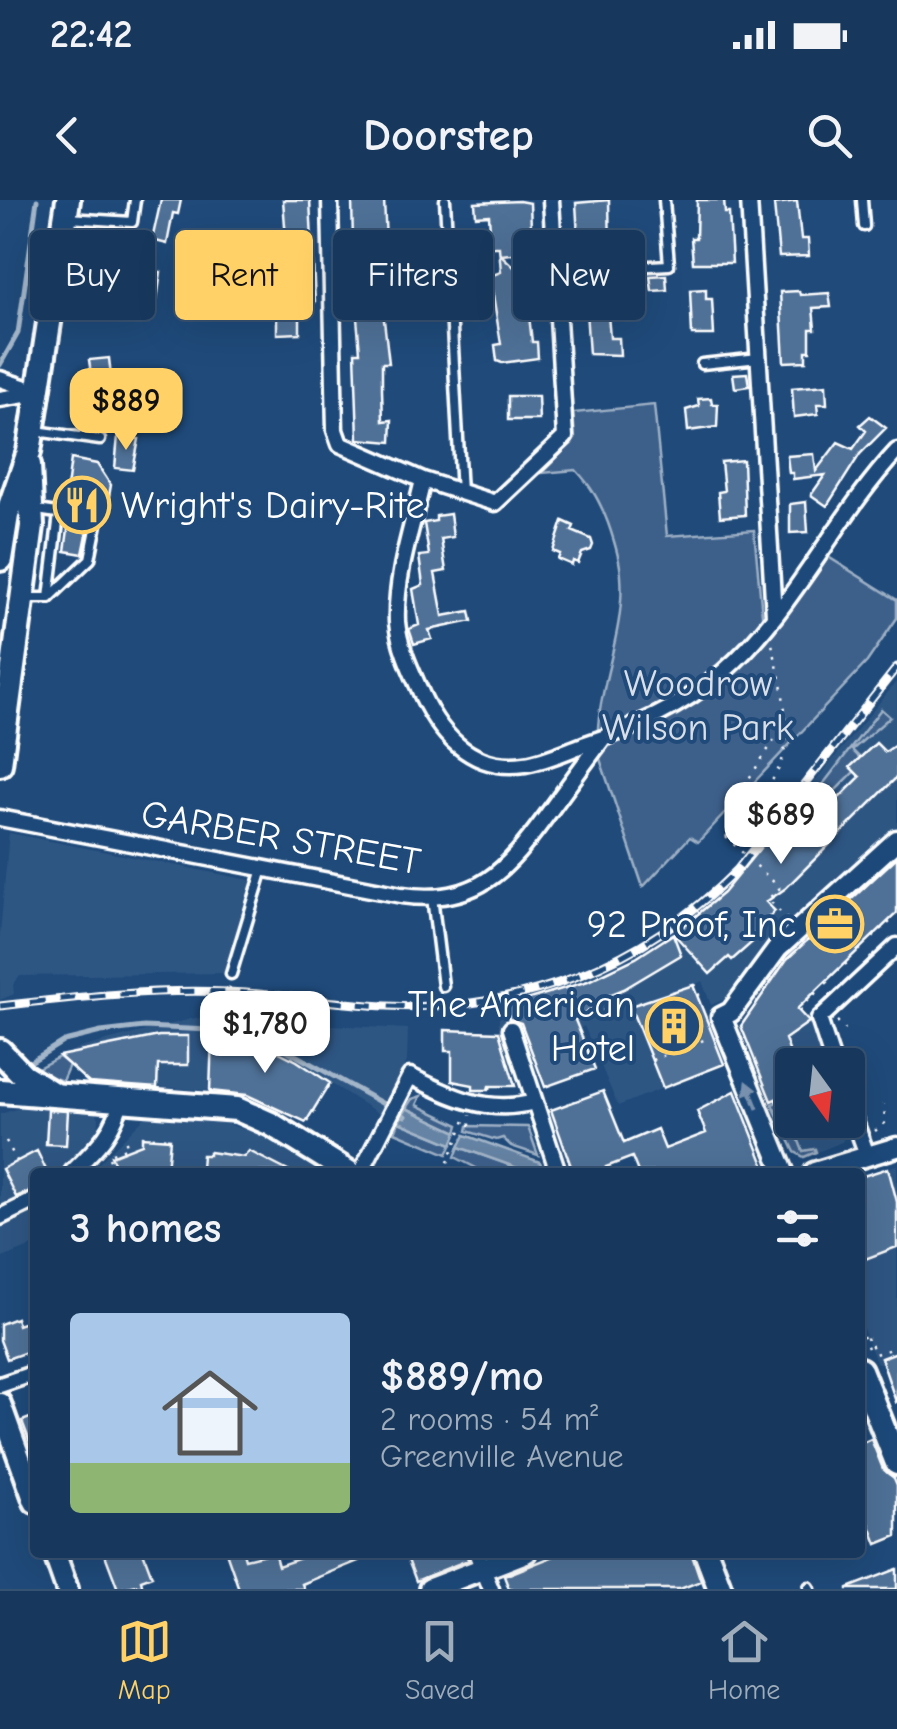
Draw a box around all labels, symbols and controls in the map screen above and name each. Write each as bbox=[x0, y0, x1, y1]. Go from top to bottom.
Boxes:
text: 22:42 bbox=[50, 13, 132, 57]
icon: back bbox=[40, 108, 95, 163]
icon: search bbox=[802, 108, 857, 163]
text: Doorstep bbox=[363, 109, 534, 161]
chip: Buy bbox=[30, 230, 155, 320]
chip: Rent bbox=[175, 230, 313, 320]
chip: Filters bbox=[333, 230, 493, 320]
chip: New bbox=[513, 230, 645, 320]
pin: $889 bbox=[67, 368, 185, 453]
text: $889 bbox=[92, 382, 160, 419]
restaurant icon: Wright's Dairy-Rite bbox=[52, 475, 112, 535]
place label: Wright's Dairy-Rite bbox=[121, 484, 425, 528]
park label: Woodrow Wilson Park bbox=[602, 662, 795, 750]
pin: $689 bbox=[722, 782, 840, 867]
street label: GARBER STREET bbox=[138, 792, 424, 884]
text: $689 bbox=[746, 796, 816, 833]
office icon: 92 Proof, Inc bbox=[805, 894, 865, 954]
place label: 92 Proof, Inc bbox=[587, 903, 796, 947]
place label: The American Hotel bbox=[408, 983, 635, 1071]
pin: $1,780 bbox=[184, 991, 346, 1076]
building icon: The American Hotel bbox=[644, 996, 704, 1056]
text: $1,780 bbox=[222, 1005, 308, 1042]
north arrow bbox=[775, 1048, 865, 1138]
map controls bbox=[775, 1048, 865, 1138]
one-way arrow bbox=[743, 1080, 759, 1110]
icon: filters bbox=[770, 1201, 825, 1256]
text: 3 homes bbox=[70, 1204, 221, 1253]
text: $889/mo bbox=[380, 1352, 544, 1401]
icon: home bbox=[150, 1353, 270, 1473]
text: 2 rooms · 54 m² bbox=[380, 1401, 598, 1438]
text: Greenville Avenue bbox=[380, 1438, 624, 1475]
tab: Map bbox=[117, 1614, 172, 1706]
tab: Saved bbox=[405, 1614, 475, 1706]
tab: Home bbox=[708, 1614, 780, 1706]

